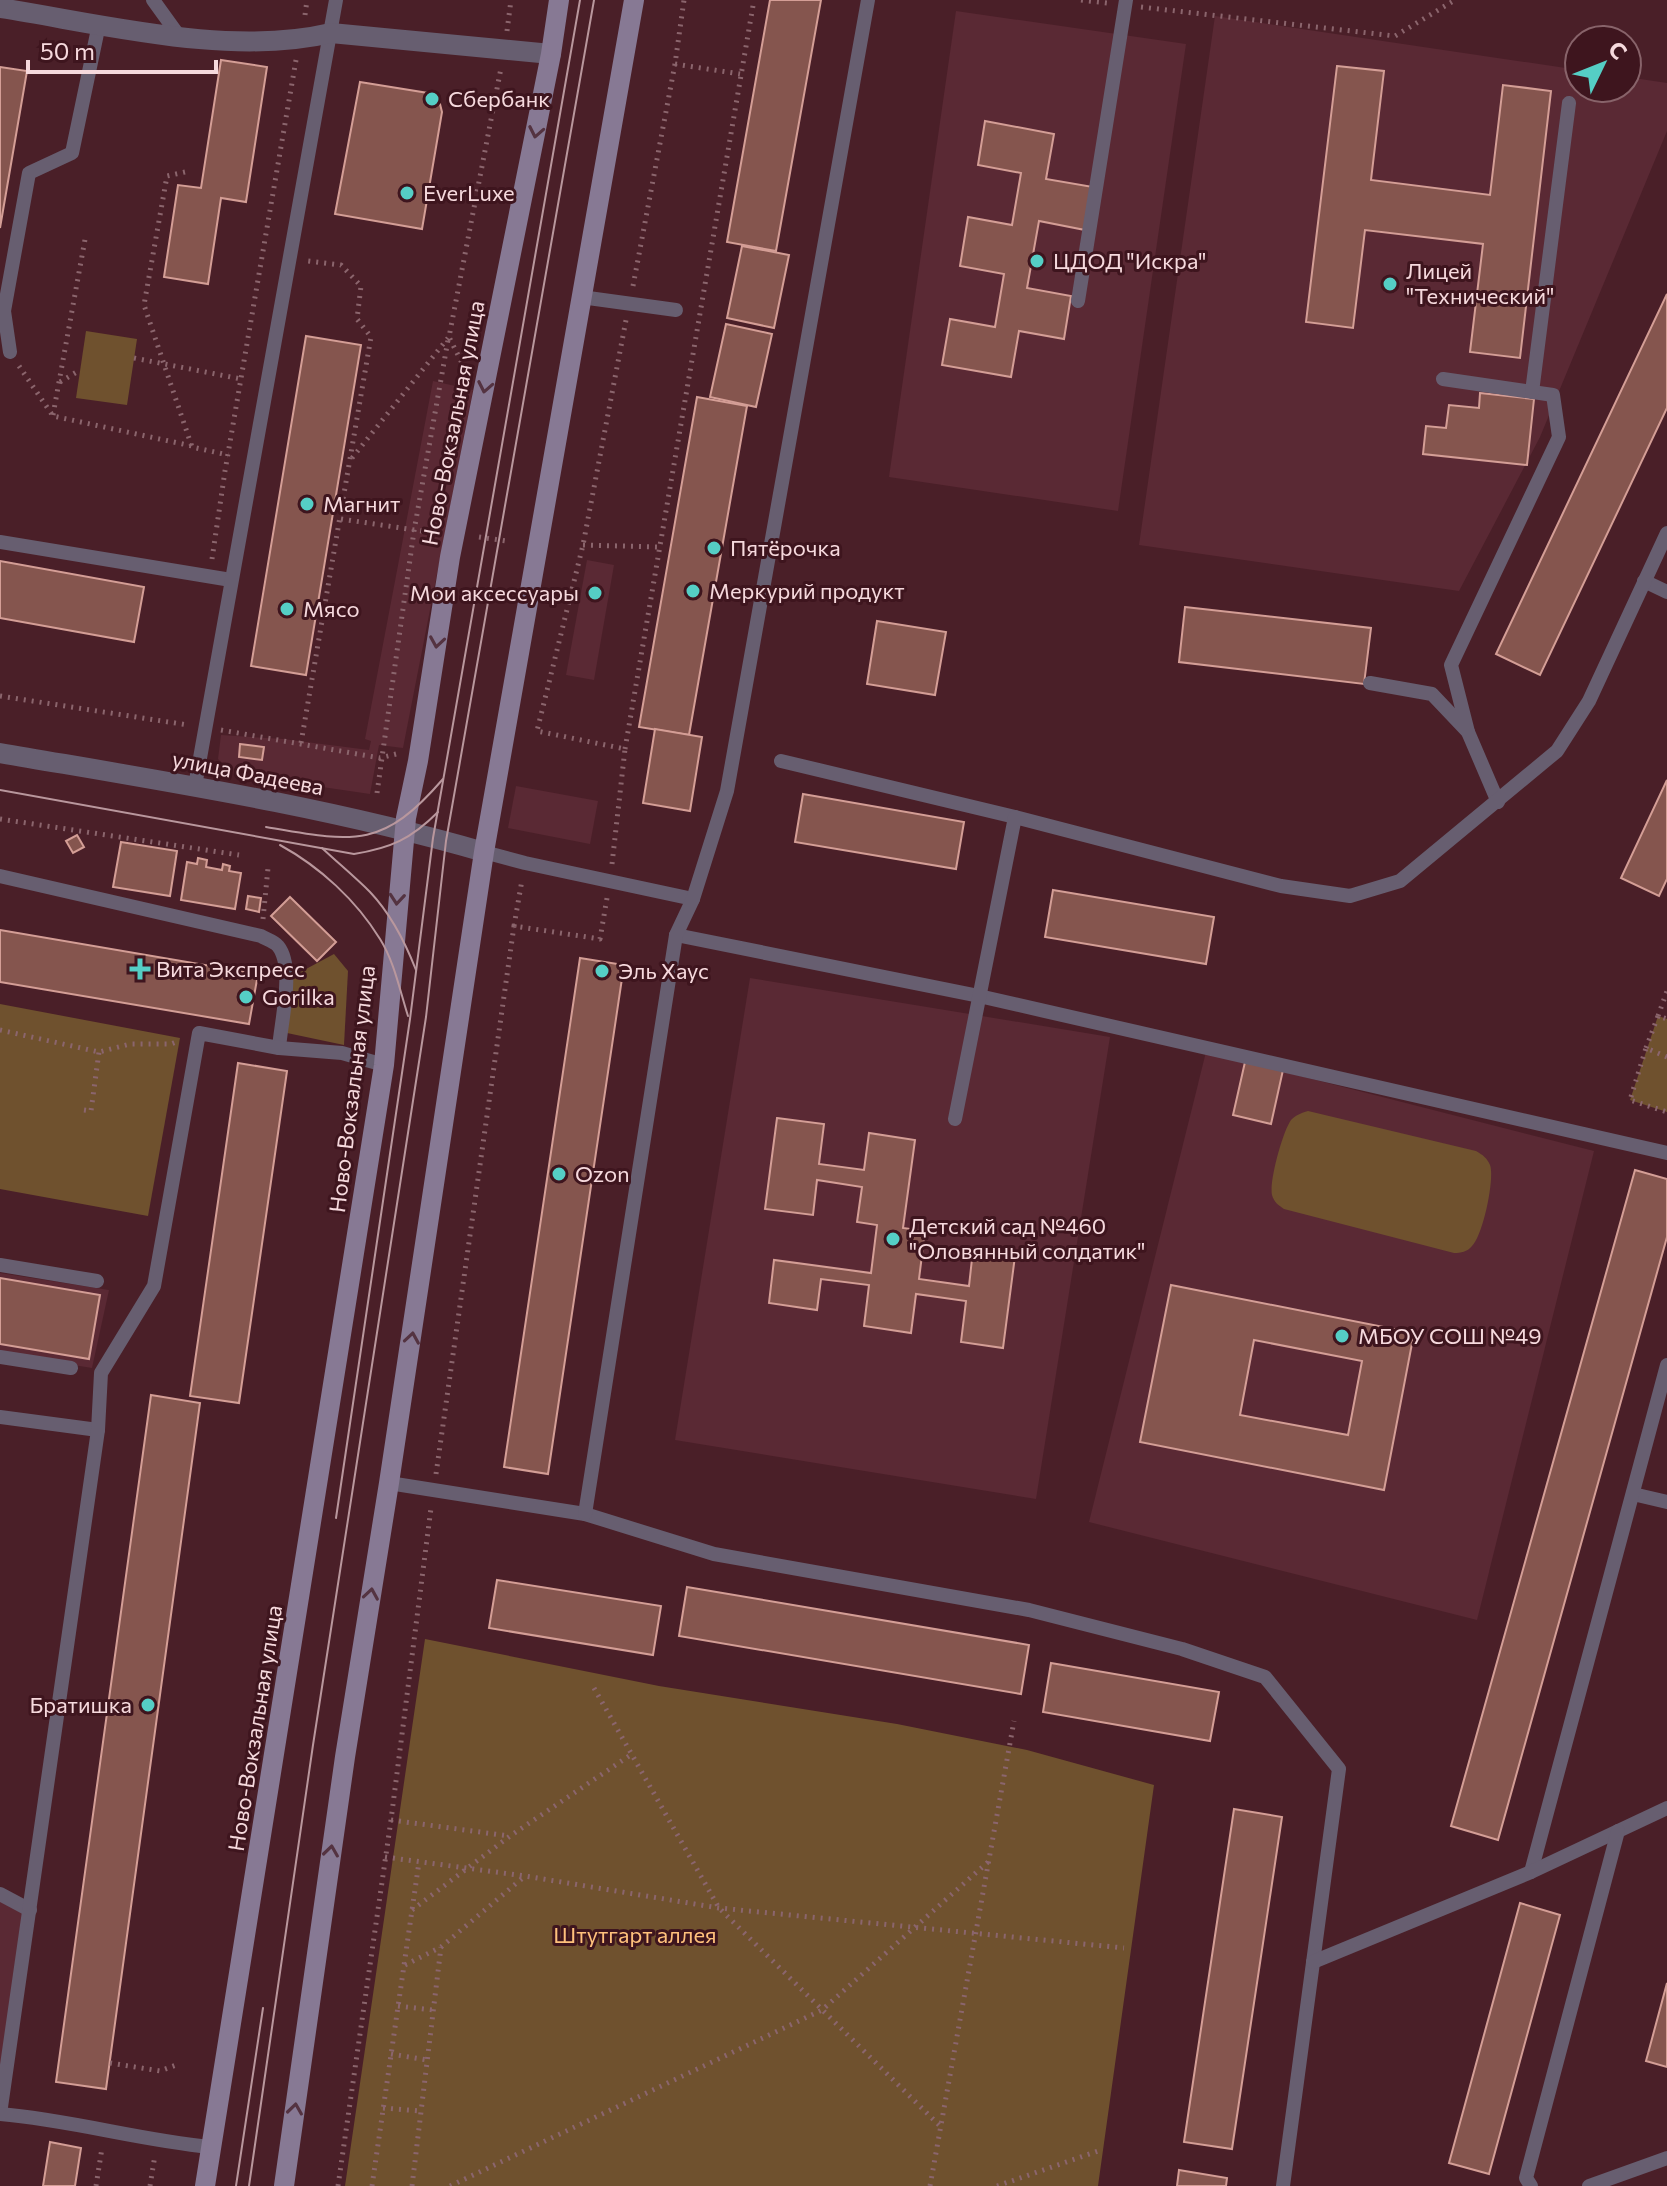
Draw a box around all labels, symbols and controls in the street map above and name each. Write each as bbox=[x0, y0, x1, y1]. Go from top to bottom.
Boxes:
scale bar bbox=[28, 24, 216, 74]
north arrow bbox=[1563, 24, 1643, 104]
text: С bbox=[1603, 35, 1633, 65]
text: 50 m bbox=[40, 36, 95, 65]
place label: Сбербанк bbox=[448, 85, 550, 112]
marker: Сбербанк bbox=[423, 90, 441, 108]
one-way arrow bbox=[528, 125, 545, 139]
place label: EverLuxe bbox=[423, 179, 515, 206]
marker: EverLuxe bbox=[398, 184, 416, 202]
place label: ЦДОД "Искра" bbox=[1053, 247, 1206, 274]
marker: ЦДОД "Искра" bbox=[1028, 252, 1046, 270]
place label: Лицей "Технический" bbox=[1406, 257, 1554, 309]
marker: Лицей "Технический" bbox=[1381, 275, 1399, 293]
street label: Ново-Вокзальная улица bbox=[416, 298, 489, 548]
one-way arrow bbox=[477, 380, 494, 393]
place label: Магнит bbox=[323, 490, 400, 517]
marker: Магнит bbox=[298, 495, 316, 513]
place label: Пятёрочка bbox=[730, 534, 841, 561]
marker: Пятёрочка bbox=[705, 539, 723, 557]
place label: Меркурий продукт bbox=[709, 577, 905, 604]
place label: Мои аксессуары bbox=[410, 579, 579, 606]
marker: Меркурий продукт bbox=[684, 582, 702, 600]
marker: Мои аксессуары bbox=[586, 584, 604, 602]
place label: Мясо bbox=[303, 595, 360, 622]
marker: Мясо bbox=[278, 600, 296, 618]
one-way arrow bbox=[429, 635, 446, 649]
street label: улица Фадеева bbox=[170, 745, 326, 800]
one-way arrow bbox=[389, 893, 406, 906]
place label: Вита Экспресс bbox=[156, 955, 305, 982]
place label: Эль Хаус bbox=[618, 957, 709, 984]
marker: Вита Экспресс bbox=[131, 960, 149, 978]
marker: Эль Хаус bbox=[593, 962, 611, 980]
street label: Ново-Вокзальная улица bbox=[323, 964, 380, 1214]
place label: Gorilka bbox=[262, 983, 335, 1010]
marker: Gorilka bbox=[237, 988, 255, 1006]
place label: Ozon bbox=[575, 1160, 630, 1187]
marker: Ozon bbox=[550, 1165, 568, 1183]
place label: Детский сад №460 "Оловянный солдатик" bbox=[909, 1212, 1146, 1264]
marker: Детский сад №460 "Оловянный солдатик" bbox=[884, 1230, 902, 1248]
place label: МБОУ СОШ №49 bbox=[1358, 1322, 1542, 1349]
marker: МБОУ СОШ №49 bbox=[1333, 1327, 1351, 1345]
one-way arrow bbox=[402, 1331, 419, 1344]
one-way arrow bbox=[362, 1588, 379, 1601]
street label: Ново-Вокзальная улица bbox=[222, 1603, 287, 1853]
place label: Братишка bbox=[30, 1691, 132, 1718]
marker: Братишка bbox=[139, 1696, 157, 1714]
one-way arrow bbox=[322, 1844, 339, 1858]
park label: Штутгарт аллея bbox=[553, 1921, 717, 1948]
one-way arrow bbox=[286, 2102, 303, 2116]

